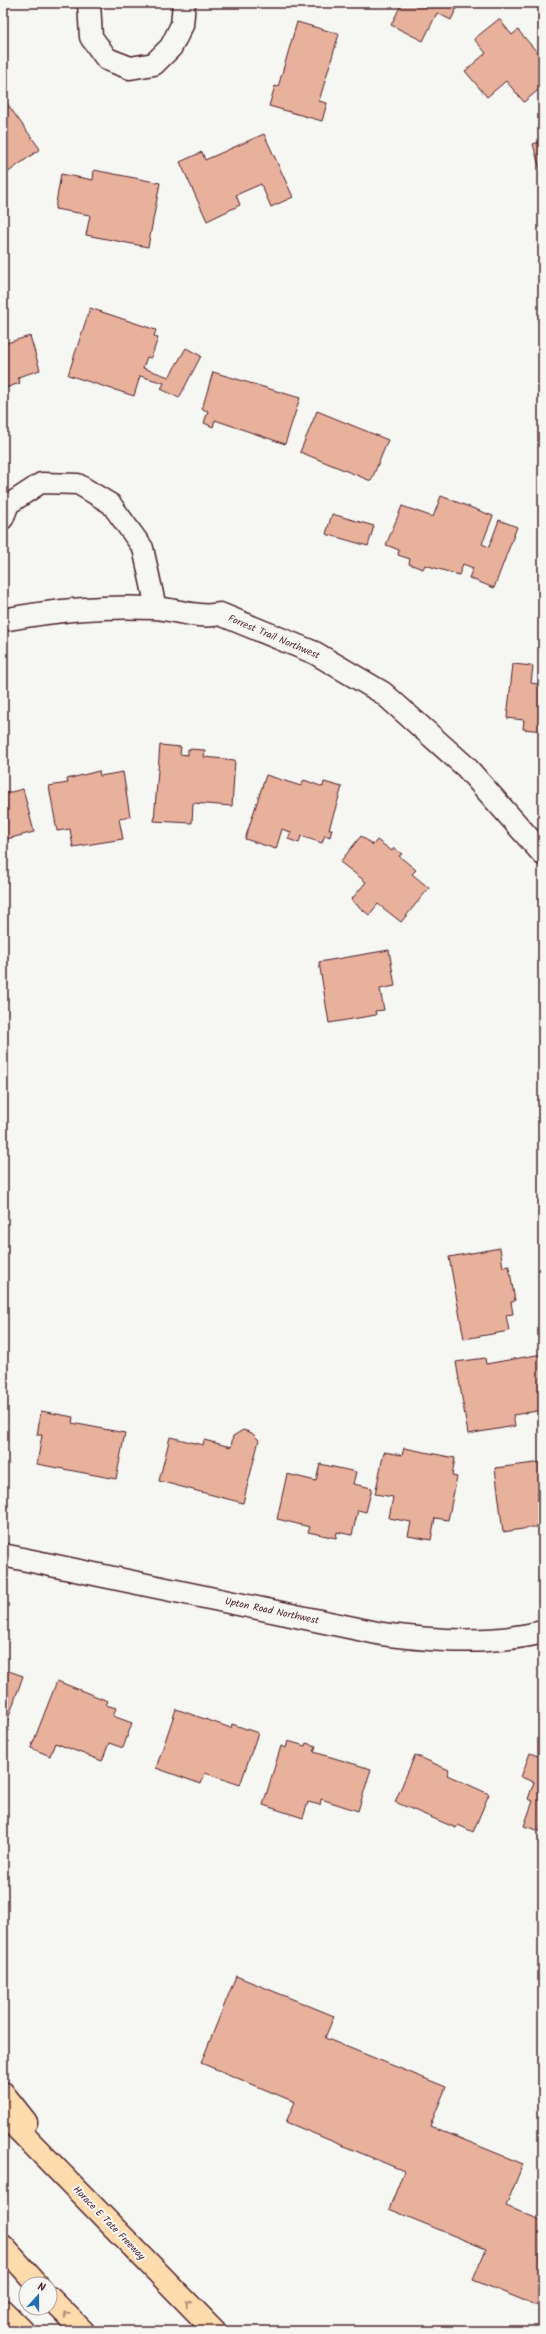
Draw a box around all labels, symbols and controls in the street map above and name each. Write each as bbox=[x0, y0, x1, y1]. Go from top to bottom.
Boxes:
street label: Forrest Trail Northwest bbox=[226, 610, 323, 664]
street label: Upton Road Northwest bbox=[224, 1593, 321, 1629]
street label: Horace E Tate Freeway bbox=[69, 2182, 149, 2264]
north arrow bbox=[18, 2276, 58, 2316]
text: N bbox=[35, 2278, 48, 2297]
one-way arrow bbox=[185, 2300, 193, 2308]
one-way arrow bbox=[63, 2311, 71, 2319]

